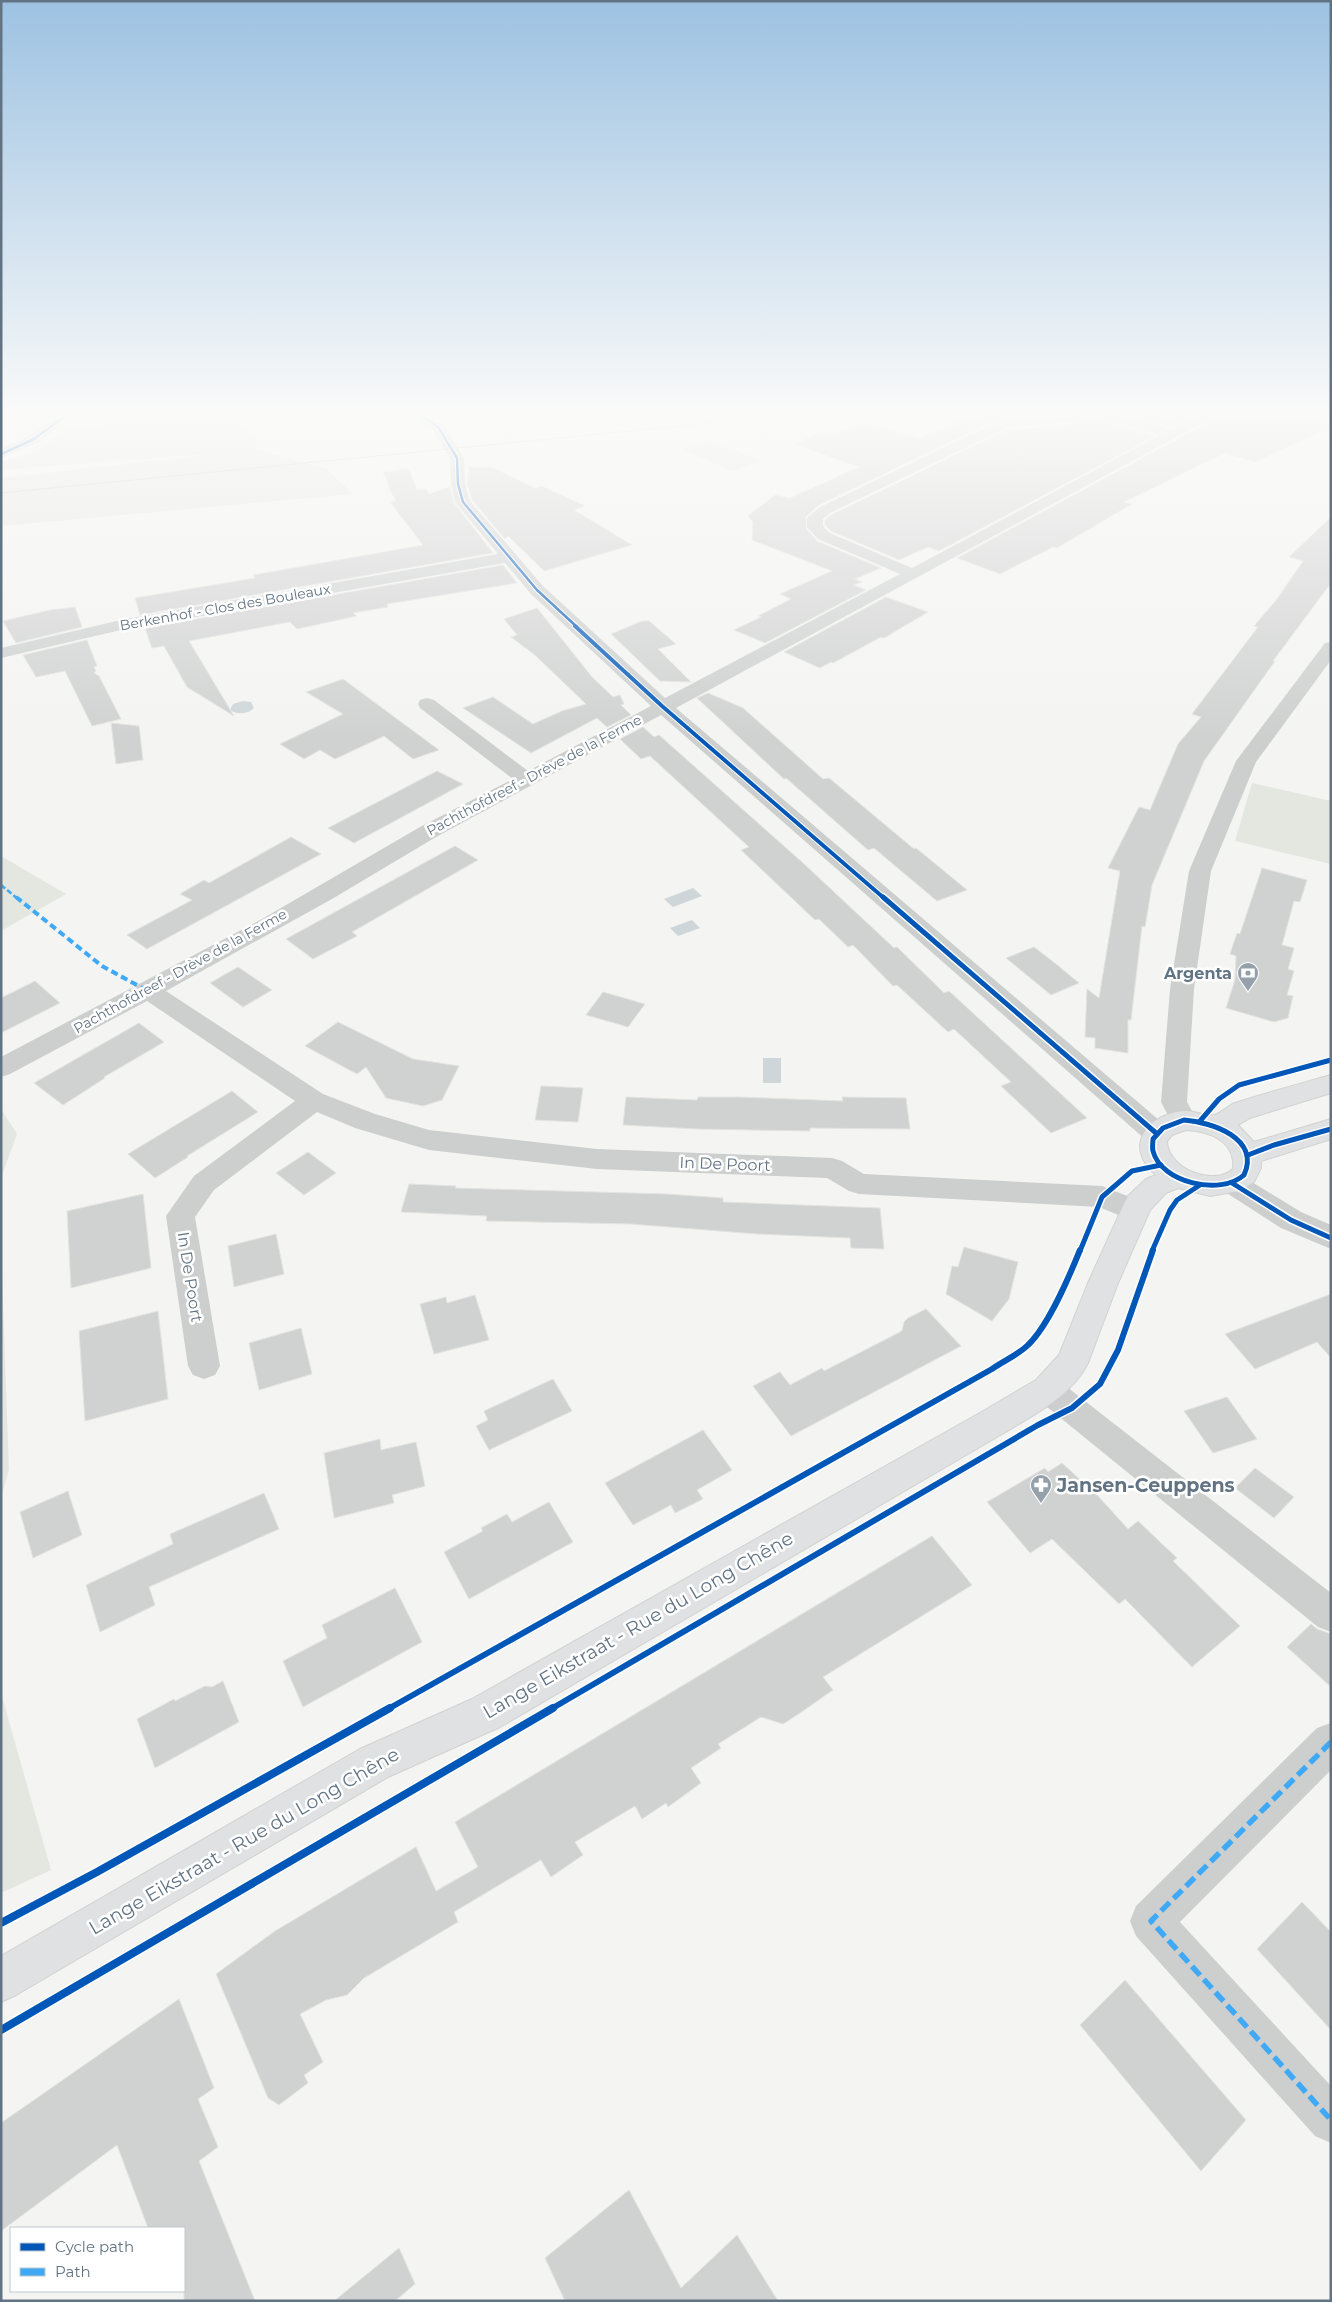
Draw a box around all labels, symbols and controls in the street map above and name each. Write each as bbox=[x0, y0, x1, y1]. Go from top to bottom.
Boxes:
street label: Berkenhof - Clos des Bouleaux bbox=[118, 580, 332, 634]
street label: Pachthofdreef - Drève de la Ferme bbox=[423, 710, 645, 840]
street label: Pachthofdreef - Drève de la Ferme bbox=[70, 905, 290, 1037]
bank icon: Argenta bbox=[1236, 961, 1260, 992]
place label: Argenta bbox=[1163, 964, 1232, 983]
street label: In De Poort bbox=[679, 1153, 772, 1175]
street label: In De Poort bbox=[173, 1230, 207, 1324]
pharmacy icon: Jansen-Ceuppens bbox=[1029, 1473, 1053, 1504]
place label: Jansen-Ceuppens bbox=[1056, 1474, 1235, 1497]
street label: Lange Eikstraat - Rue du Long Chêne bbox=[479, 1526, 797, 1724]
street label: Lange Eikstraat - Rue du Long Chêne bbox=[85, 1742, 403, 1940]
legend bbox=[10, 2227, 185, 2292]
text: Cycle path bbox=[55, 2237, 134, 2256]
text: Path bbox=[55, 2262, 91, 2281]

